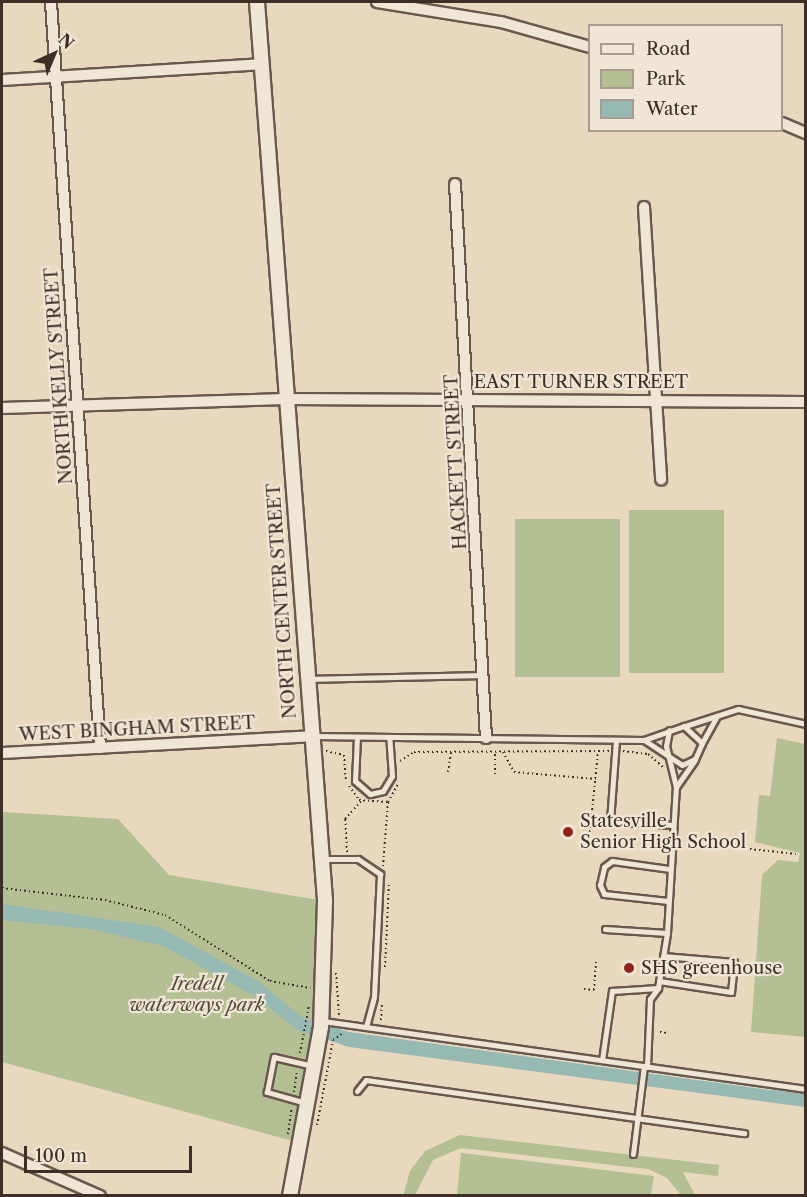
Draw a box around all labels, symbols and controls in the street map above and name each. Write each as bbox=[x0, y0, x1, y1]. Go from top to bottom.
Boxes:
north arrow bbox=[24, 24, 84, 84]
legend bbox=[588, 24, 783, 132]
text: N bbox=[55, 29, 78, 53]
text: Road bbox=[646, 38, 691, 60]
text: Park bbox=[646, 68, 685, 90]
text: Water bbox=[646, 98, 698, 120]
street label: NORTH KELLY STREET bbox=[41, 267, 77, 485]
street label: EAST TURNER STREET bbox=[473, 371, 689, 393]
street label: HACKETT STREET bbox=[441, 374, 471, 550]
street label: NORTH CENTER STREET bbox=[263, 482, 301, 720]
street label: WEST BINGHAM STREET bbox=[18, 712, 256, 746]
place label: Statesville Senior High School bbox=[580, 811, 746, 854]
marker: Statesville Senior High School bbox=[561, 825, 575, 839]
place label: SHS greenhouse bbox=[641, 957, 782, 979]
marker: SHS greenhouse bbox=[622, 961, 636, 975]
park label: Iredell waterways park bbox=[130, 974, 264, 1016]
scale bar bbox=[27, 1134, 195, 1172]
text: 100 m bbox=[35, 1145, 87, 1167]

